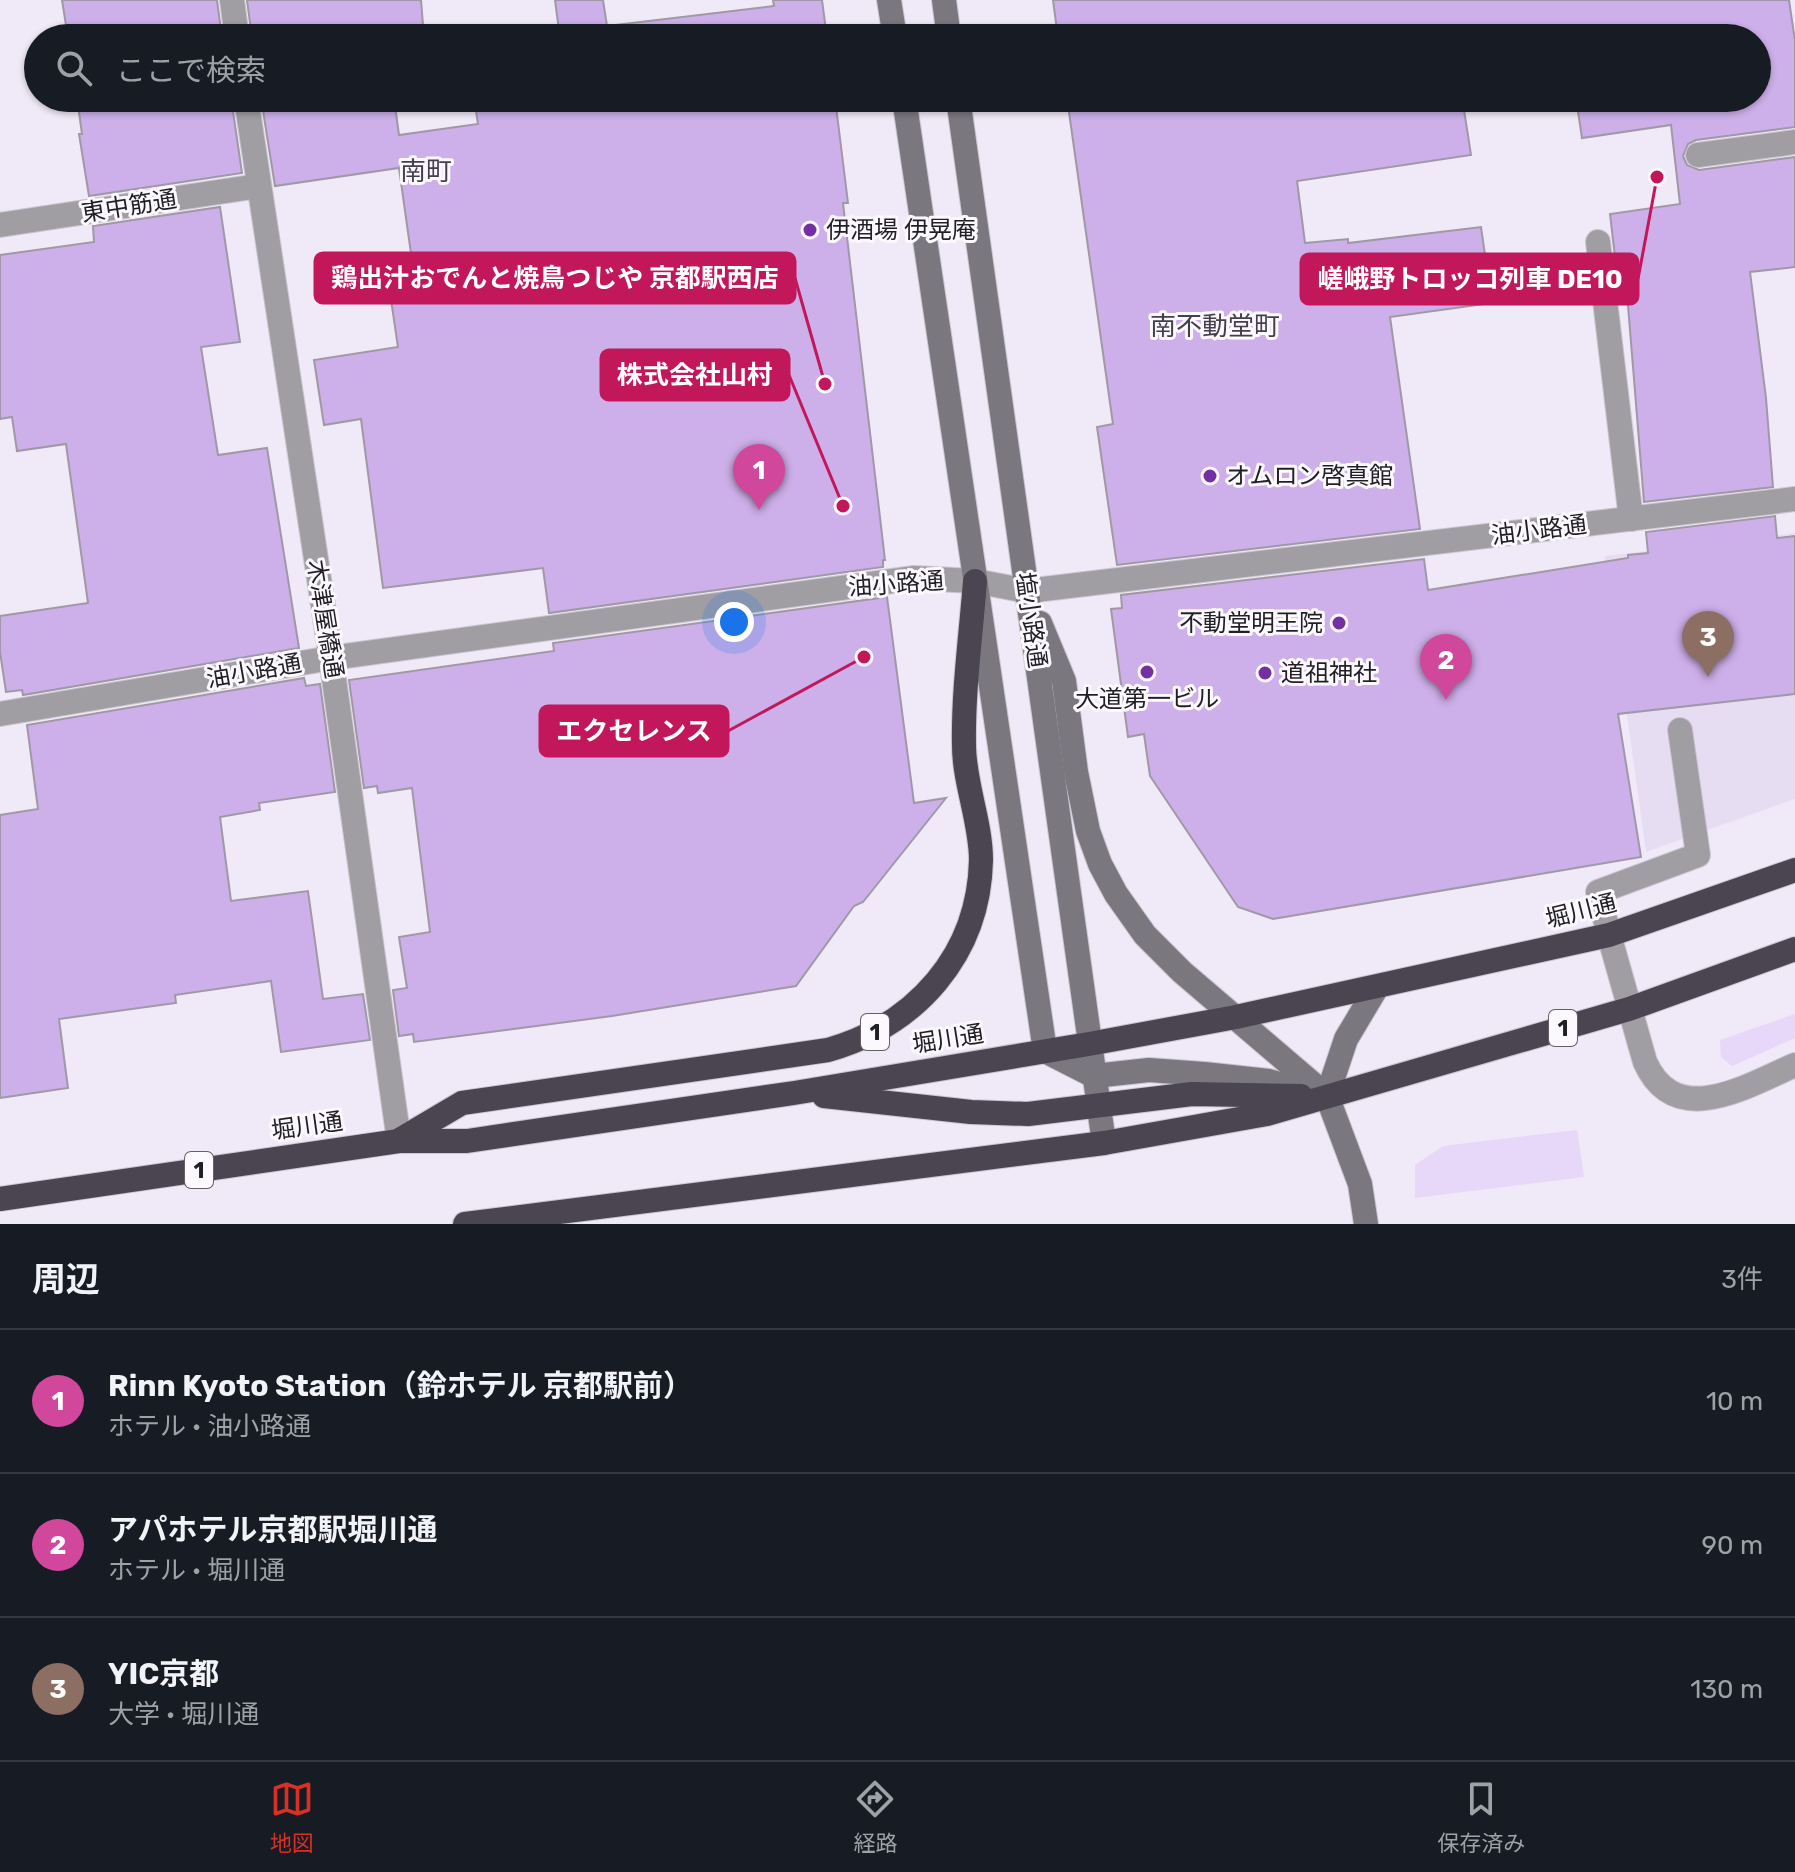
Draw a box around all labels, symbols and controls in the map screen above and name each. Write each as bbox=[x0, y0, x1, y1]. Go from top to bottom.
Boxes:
search box bbox=[24, 24, 1771, 112]
icon: search bbox=[52, 46, 96, 90]
text: ここで検索 bbox=[116, 53, 266, 89]
district label: 南町 bbox=[400, 156, 452, 187]
street label: 東中筋通 bbox=[79, 185, 179, 227]
place label: 伊酒場 伊晃庵 bbox=[826, 216, 976, 244]
marker: 伊酒場 伊晃庵 bbox=[801, 221, 819, 239]
callout: 鶏出汁おでんと焼鳥つじや 京都駅西店 bbox=[315, 253, 795, 303]
callout: 嵯峨野トロッコ列車 DE10 bbox=[1301, 254, 1638, 304]
text: 鶏出汁おでんと焼鳥つじや 京都駅西店 bbox=[331, 263, 779, 294]
text: 嵯峨野トロッコ列車 DE10 bbox=[1317, 264, 1623, 295]
district label: 南不動堂町 bbox=[1150, 311, 1280, 342]
callout: 株式会社山村 bbox=[601, 350, 789, 400]
text: 株式会社山村 bbox=[617, 360, 773, 391]
pin: 1 bbox=[733, 444, 785, 510]
place label: オムロン啓真館 bbox=[1226, 462, 1393, 490]
marker: オムロン啓真館 bbox=[1201, 467, 1219, 485]
street label: 油小路通 bbox=[1490, 510, 1588, 550]
street label: 木津屋橋通 bbox=[302, 558, 348, 680]
street label: 油小路通 bbox=[847, 567, 945, 601]
street label: 塩小路通 bbox=[1010, 571, 1052, 669]
your location bbox=[714, 602, 754, 642]
place label: 不動堂明王院 bbox=[1179, 609, 1323, 637]
pin: 3 bbox=[1682, 611, 1734, 677]
marker: 不動堂明王院 bbox=[1330, 614, 1348, 632]
pin: 2 bbox=[1420, 634, 1472, 700]
street label: 油小路通 bbox=[204, 649, 304, 693]
place label: 道祖神社 bbox=[1281, 659, 1377, 687]
marker: 大道第一ビル bbox=[1138, 663, 1156, 681]
marker: 道祖神社 bbox=[1256, 664, 1274, 682]
place label: 大道第一ビル bbox=[1075, 685, 1219, 713]
callout: エクセレンス bbox=[540, 706, 728, 756]
text: エクセレンス bbox=[556, 716, 712, 747]
street label: 堀川通 bbox=[1543, 889, 1619, 933]
road number: 1 bbox=[1549, 1010, 1577, 1046]
road number: 1 bbox=[861, 1014, 889, 1050]
street label: 堀川通 bbox=[910, 1020, 986, 1058]
street label: 堀川通 bbox=[269, 1107, 345, 1145]
road number: 1 bbox=[185, 1152, 213, 1188]
text: 周辺 bbox=[32, 1259, 100, 1300]
text: 3件 bbox=[1721, 1264, 1763, 1295]
text: Rinn Kyoto Station（鈴ホテル 京都駅前） bbox=[108, 1368, 693, 1404]
text: 1 bbox=[52, 1386, 64, 1417]
text: 10 m bbox=[1706, 1386, 1763, 1417]
text: ホテル · 油小路通 bbox=[108, 1411, 311, 1442]
text: アパホテル京都駅堀川通 bbox=[108, 1512, 437, 1548]
text: 2 bbox=[50, 1530, 66, 1561]
text: 90 m bbox=[1702, 1530, 1763, 1561]
text: ホテル · 堀川通 bbox=[108, 1555, 285, 1586]
text: YIC京都 bbox=[108, 1656, 219, 1692]
text: 3 bbox=[49, 1674, 67, 1705]
text: 130 m bbox=[1690, 1674, 1763, 1705]
text: 大学 · 堀川通 bbox=[108, 1699, 259, 1730]
tab: 地図 bbox=[270, 1777, 314, 1857]
tab: 経路 bbox=[853, 1777, 897, 1857]
tab: 保存済み bbox=[1437, 1777, 1525, 1857]

